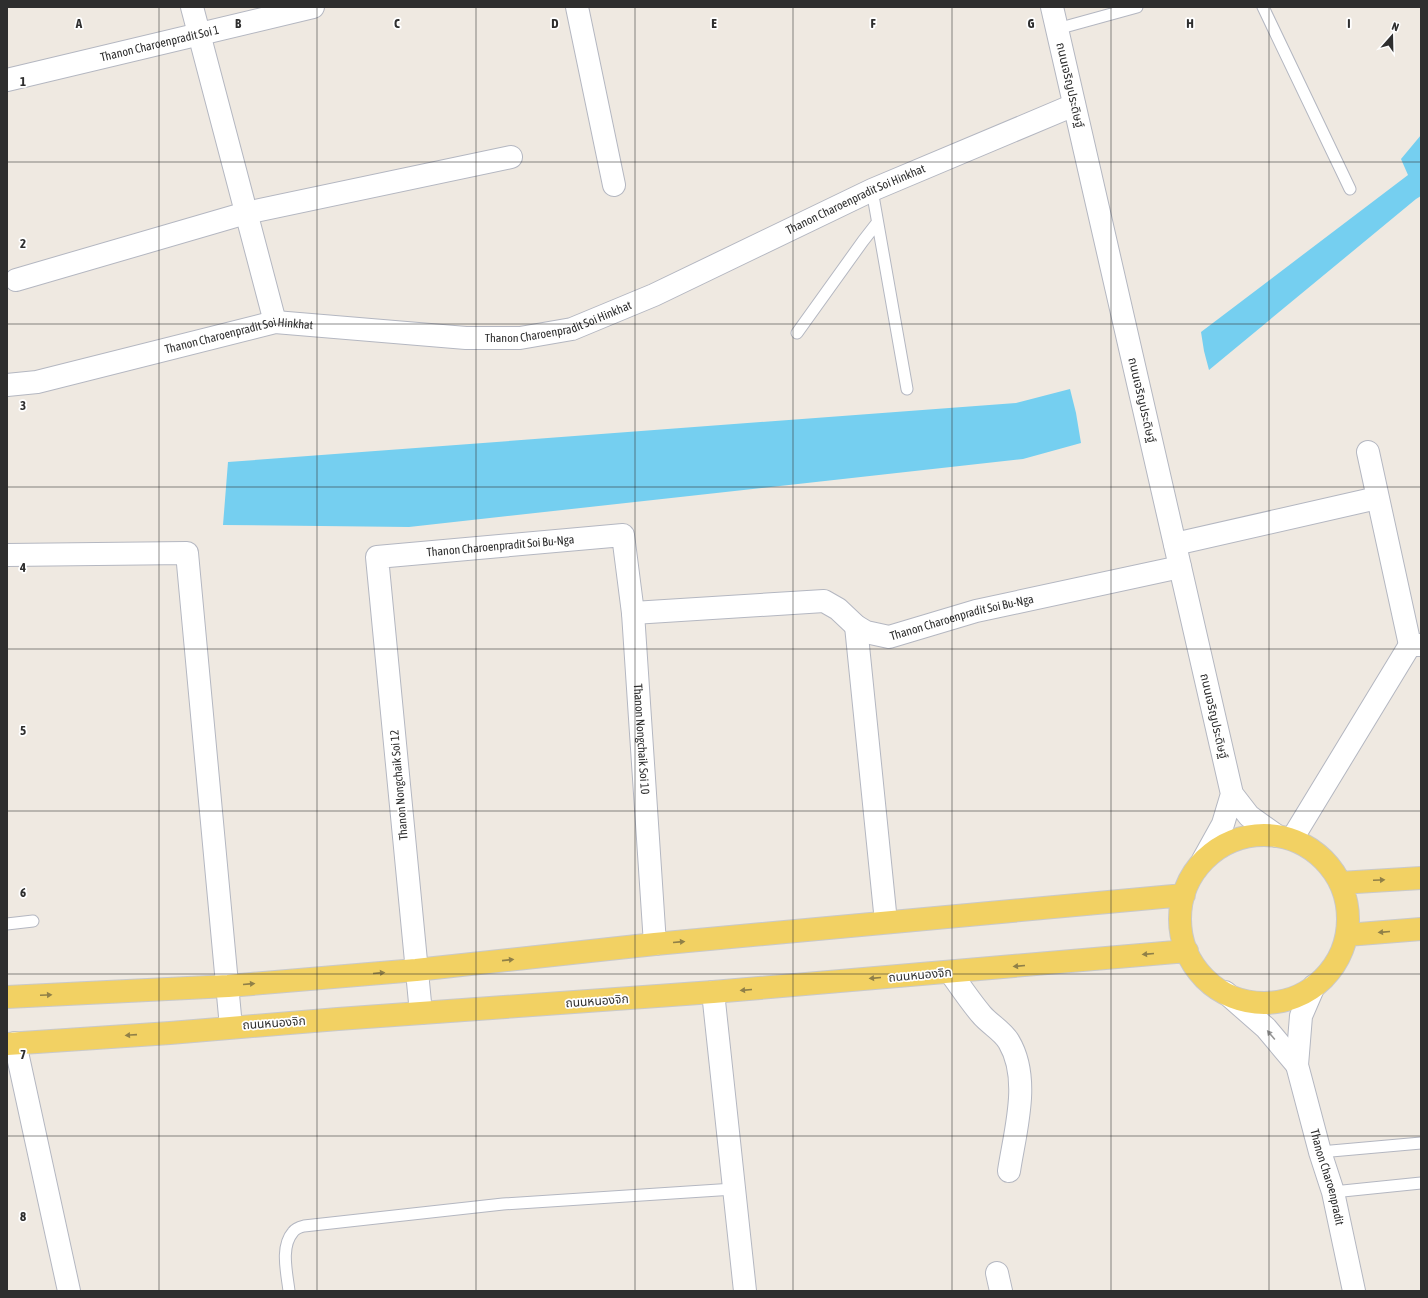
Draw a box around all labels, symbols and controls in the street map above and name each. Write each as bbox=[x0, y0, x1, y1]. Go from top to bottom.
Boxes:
text: A bbox=[75, 16, 83, 31]
text: B bbox=[235, 16, 242, 31]
text: C bbox=[394, 16, 400, 31]
text: D bbox=[551, 16, 559, 31]
text: E bbox=[711, 16, 717, 31]
text: F bbox=[870, 16, 876, 31]
text: G bbox=[1028, 16, 1035, 31]
text: H bbox=[1186, 16, 1194, 31]
text: I bbox=[1347, 16, 1351, 31]
north arrow bbox=[1372, 16, 1412, 56]
text: N bbox=[1390, 20, 1401, 33]
street label: Thanon Charoenpradit Soi 1 bbox=[99, 23, 221, 64]
street label: ถนนเจริญประดิษฐ์ bbox=[1053, 41, 1087, 129]
text: 1 bbox=[20, 74, 26, 89]
street label: Thanon Charoenpradit Soi Hinkhat bbox=[784, 161, 928, 237]
text: 2 bbox=[20, 236, 26, 251]
street label: Thanon Charoenpradit Soi Hinkhat bbox=[485, 298, 634, 345]
street label: Thanon Charoenpradit Soi Hinkhat bbox=[163, 315, 314, 357]
street label: ถนนเจริญประดิษฐ์ bbox=[1125, 356, 1159, 444]
text: 3 bbox=[20, 398, 26, 413]
street label: Thanon Charoenpradit Soi Bu-Nga bbox=[426, 532, 575, 560]
text: 4 bbox=[19, 560, 26, 575]
street label: Thanon Charoenpradit Soi Bu-Nga bbox=[888, 592, 1035, 643]
street label: ถนนเจริญประดิษฐ์ bbox=[1197, 672, 1231, 760]
street label: Thanon Nongchaik Soi 10 bbox=[631, 683, 652, 795]
text: 5 bbox=[20, 723, 26, 738]
street label: Thanon Nongchaik Soi 12 bbox=[387, 729, 411, 841]
one-way arrow bbox=[1373, 877, 1385, 884]
text: 6 bbox=[20, 885, 26, 900]
one-way arrow bbox=[1378, 929, 1390, 936]
one-way arrow bbox=[673, 938, 685, 945]
one-way arrow bbox=[1142, 951, 1154, 958]
one-way arrow bbox=[502, 957, 514, 963]
one-way arrow bbox=[1013, 963, 1025, 969]
street label: ถนนหนองจิก bbox=[888, 965, 952, 985]
one-way arrow bbox=[373, 970, 385, 977]
one-way arrow bbox=[869, 975, 881, 982]
one-way arrow bbox=[243, 981, 255, 988]
one-way arrow bbox=[740, 986, 752, 993]
one-way arrow bbox=[40, 992, 53, 998]
street label: ถนนหนองจิก bbox=[565, 992, 629, 1010]
street label: ถนนหนองจิก bbox=[242, 1014, 306, 1032]
one-way arrow bbox=[1267, 1030, 1276, 1040]
one-way arrow bbox=[125, 1032, 137, 1039]
text: 7 bbox=[20, 1047, 26, 1062]
street label: Thanon Charoenpradit bbox=[1307, 1128, 1347, 1227]
text: 8 bbox=[20, 1209, 26, 1224]

